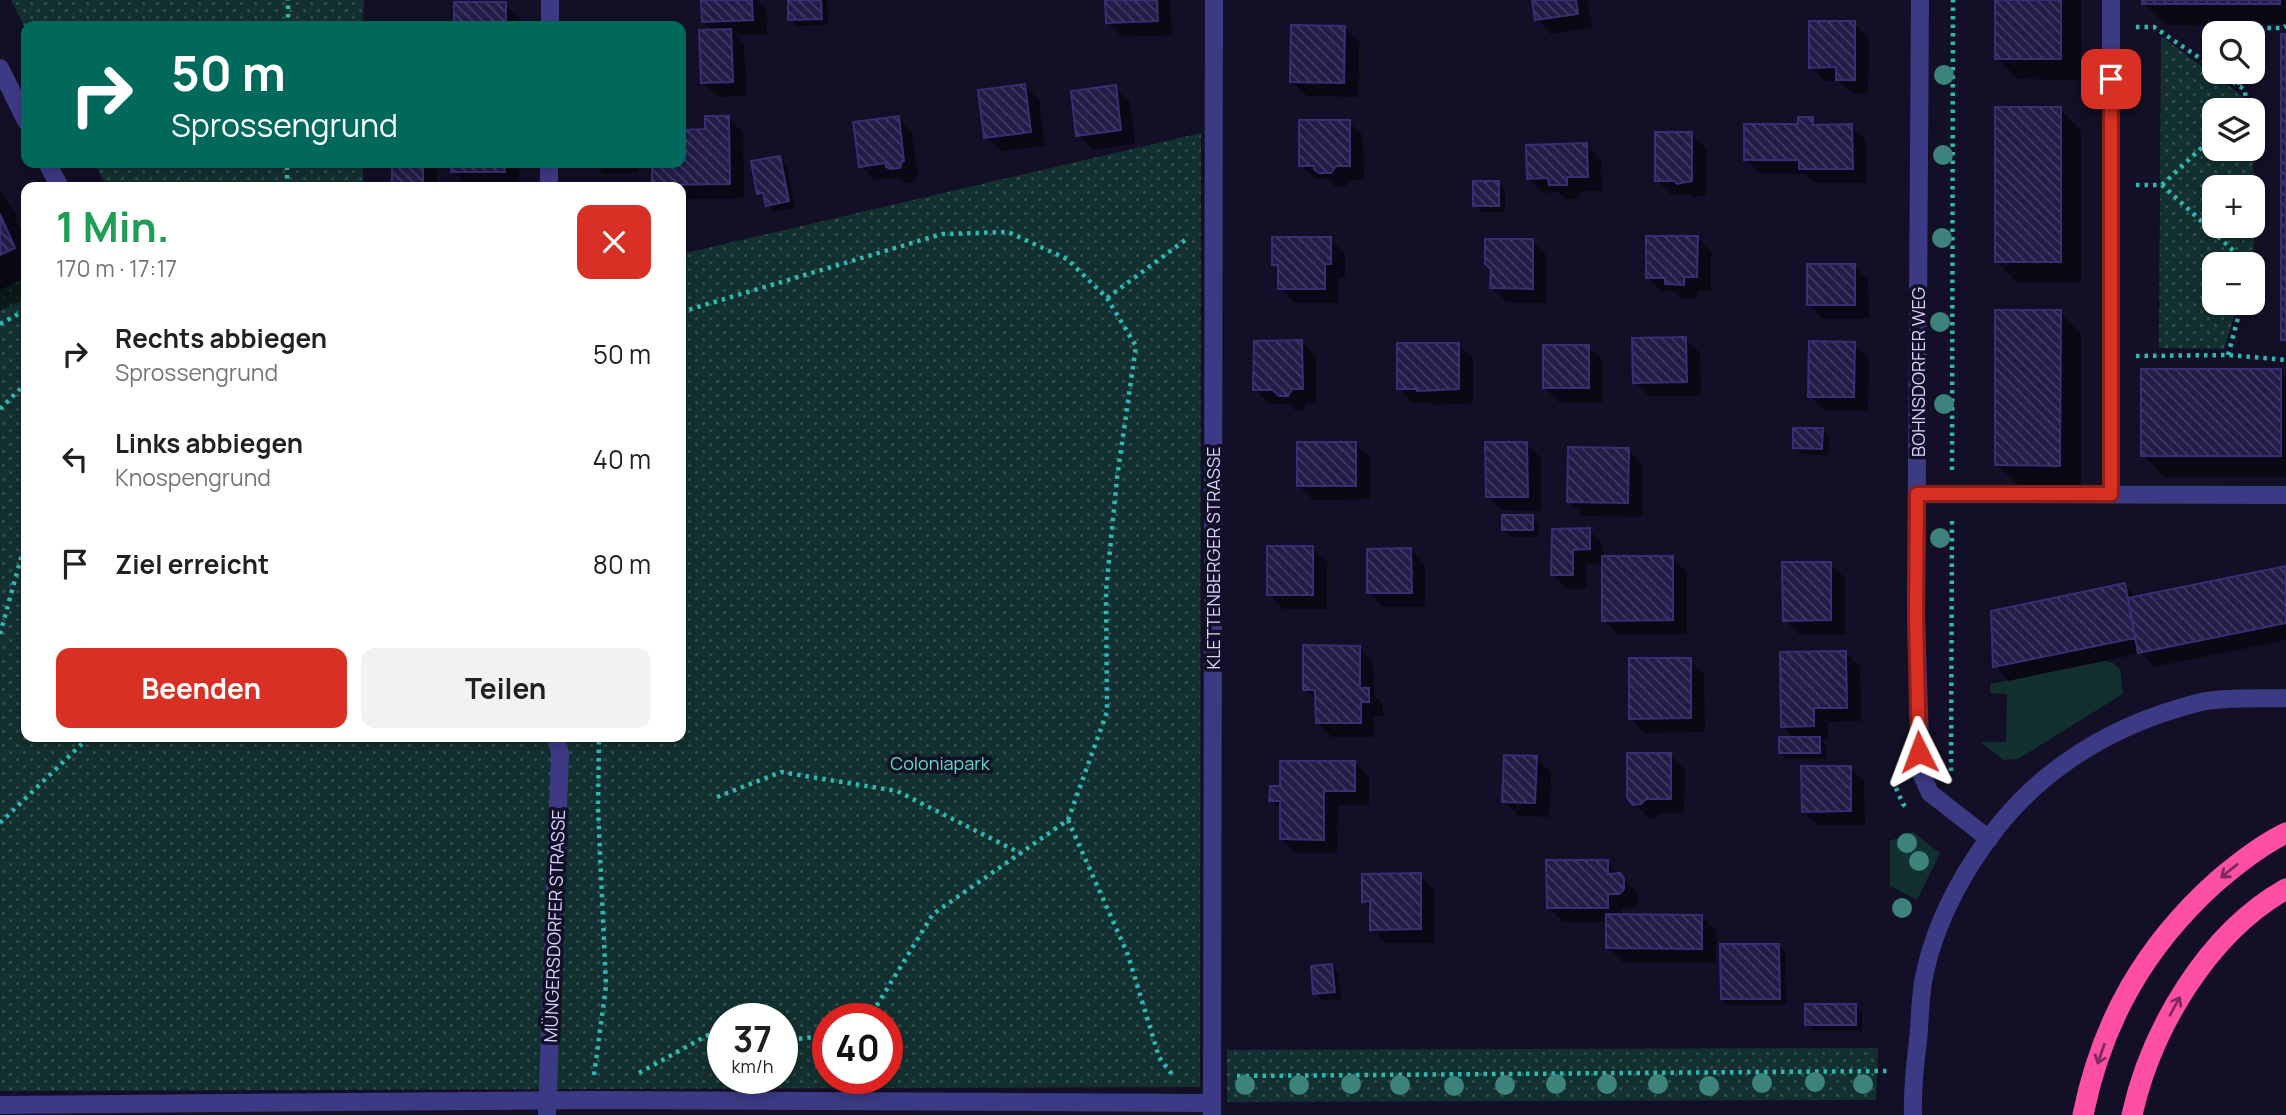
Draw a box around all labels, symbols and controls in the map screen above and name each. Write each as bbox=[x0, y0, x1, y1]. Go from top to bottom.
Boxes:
map controls bbox=[2202, 21, 2265, 315]
button: search bbox=[2202, 21, 2265, 84]
text: 50 m bbox=[171, 39, 286, 106]
icon: right bbox=[56, 49, 147, 140]
pin bbox=[2081, 49, 2141, 109]
icon: arrive bbox=[2092, 60, 2130, 98]
button: layers bbox=[2202, 98, 2265, 161]
text: Sprossengrund bbox=[171, 103, 398, 147]
button: + bbox=[2202, 175, 2265, 238]
text: 1 Min. bbox=[56, 197, 170, 255]
button: close bbox=[577, 205, 651, 279]
text: 170 m · 17:17 bbox=[56, 252, 177, 284]
button: − bbox=[2202, 252, 2265, 315]
street label: BOHNSDORFER WEG bbox=[1906, 287, 1930, 457]
text: Rechts abbiegen bbox=[115, 320, 327, 356]
icon: right bbox=[56, 335, 94, 373]
text: 50 m bbox=[593, 336, 651, 372]
text: Sprossengrund bbox=[115, 356, 278, 388]
text: Links abbiegen bbox=[115, 425, 303, 461]
icon: left bbox=[56, 440, 94, 478]
text: 40 m bbox=[593, 441, 651, 477]
street label: KLETTENBERGER STRASSE bbox=[1201, 447, 1225, 669]
text: Knospengrund bbox=[115, 461, 271, 493]
icon: arrive bbox=[56, 545, 94, 583]
text: Ziel erreicht bbox=[115, 546, 269, 582]
text: 80 m bbox=[593, 546, 651, 582]
button: Beenden bbox=[56, 648, 347, 728]
button: Teilen bbox=[361, 648, 651, 728]
position arrow bbox=[1882, 715, 1956, 789]
park label: Coloniapark bbox=[890, 751, 991, 775]
street label: MÜNGERSDORFER STRASSE bbox=[538, 809, 570, 1043]
one-way arrow bbox=[2221, 863, 2239, 879]
one-way arrow bbox=[2168, 997, 2182, 1017]
speed limit sign: 40 bbox=[812, 1003, 903, 1094]
text: 37 bbox=[733, 1015, 772, 1063]
one-way arrow bbox=[2094, 1043, 2106, 1065]
text: km/h bbox=[732, 1054, 773, 1078]

